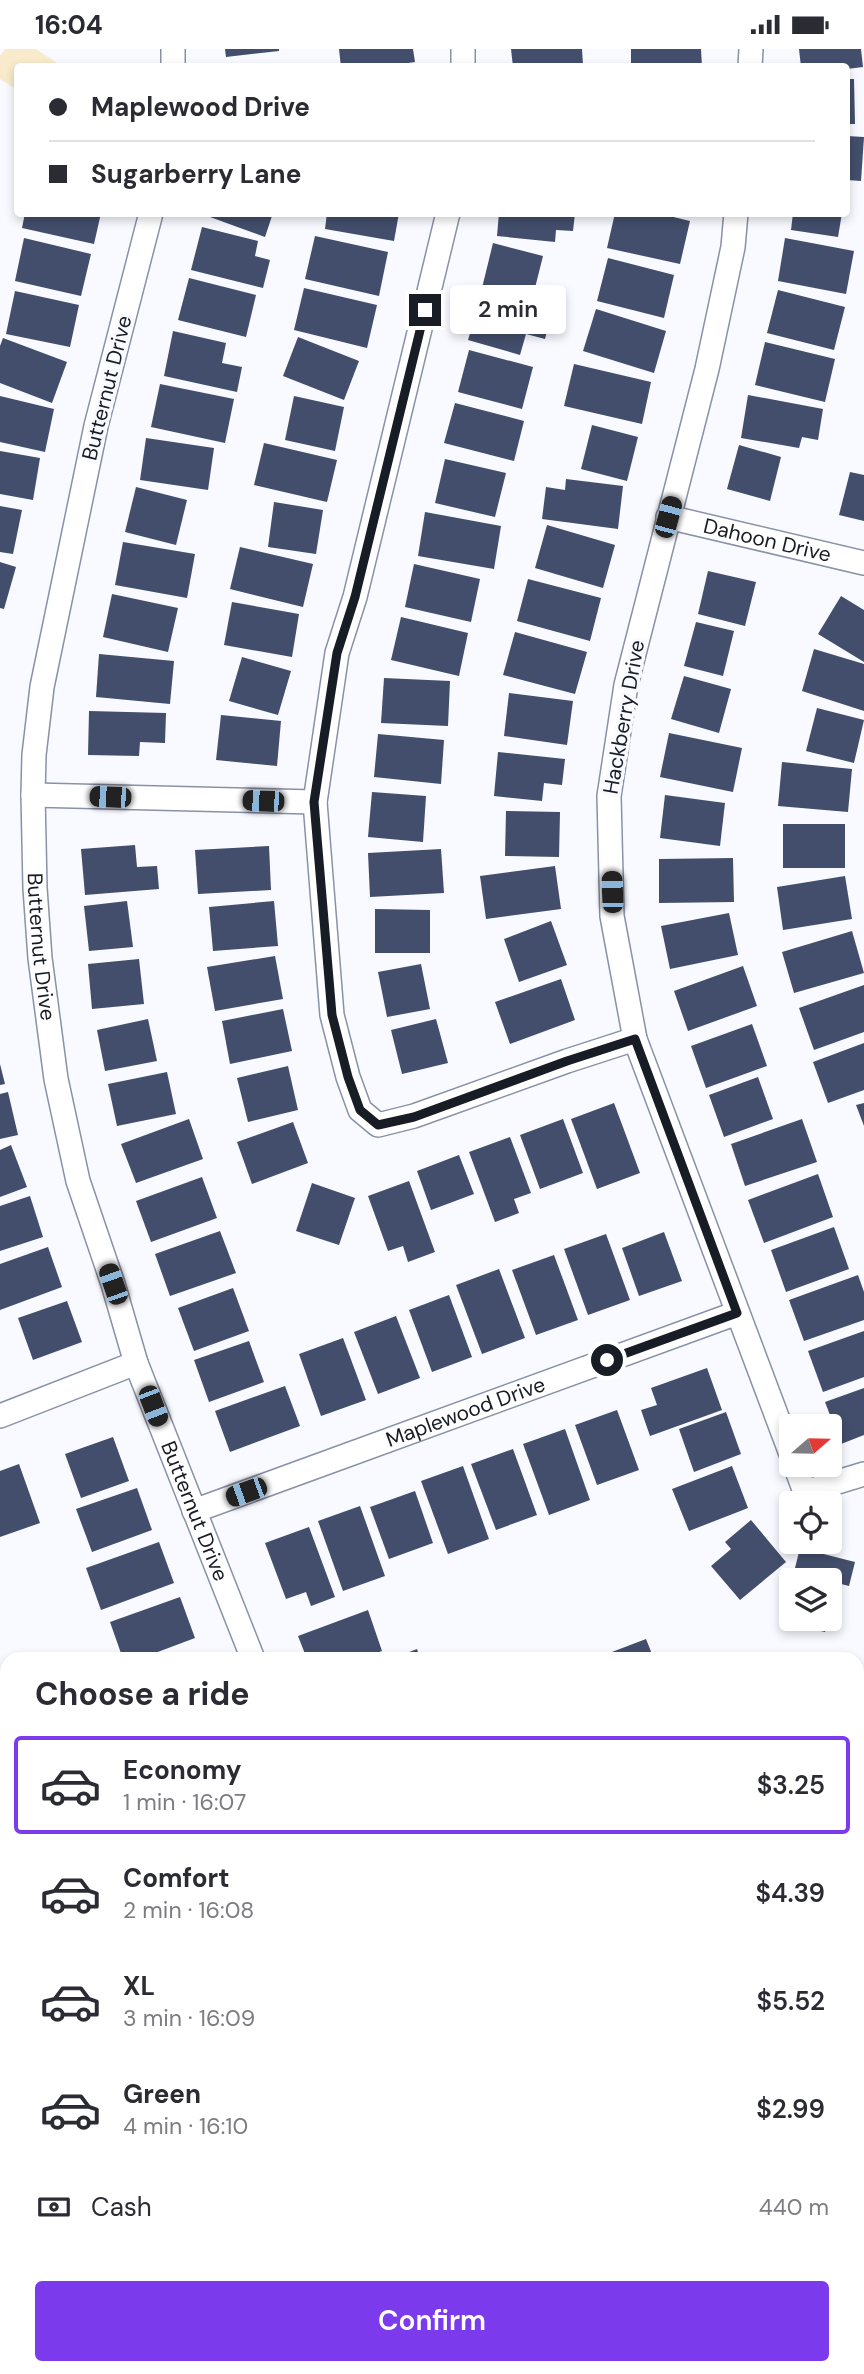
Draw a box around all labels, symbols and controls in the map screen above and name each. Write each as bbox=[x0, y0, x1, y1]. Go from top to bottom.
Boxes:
text: 16:04 bbox=[35, 8, 103, 42]
text: Maplewood Drive bbox=[91, 90, 310, 124]
text: Sugarberry Lane bbox=[91, 157, 301, 191]
callout: 2 min bbox=[450, 285, 565, 335]
route end bbox=[409, 294, 441, 326]
text: 2 min bbox=[478, 294, 538, 324]
street label: Butternut Drive bbox=[75, 313, 139, 463]
car bbox=[653, 494, 684, 540]
street label: Dahoon Drive bbox=[701, 512, 834, 569]
street label: Hackberry Drive bbox=[597, 638, 651, 796]
car bbox=[89, 786, 132, 808]
car bbox=[242, 790, 285, 812]
car bbox=[601, 871, 624, 913]
street label: Butternut Drive bbox=[21, 873, 62, 1022]
car bbox=[97, 1261, 130, 1307]
route start bbox=[591, 1344, 623, 1376]
street label: Maplewood Drive bbox=[382, 1370, 549, 1454]
car bbox=[136, 1383, 171, 1429]
north arrow bbox=[779, 1414, 842, 1477]
map controls bbox=[779, 1414, 842, 1631]
street label: Butternut Drive bbox=[154, 1437, 235, 1585]
car bbox=[223, 1475, 270, 1509]
button: locate bbox=[779, 1491, 842, 1554]
button: layers bbox=[779, 1568, 842, 1631]
text: Choose a ride bbox=[35, 1673, 250, 1715]
text: Economy bbox=[123, 1753, 241, 1787]
icon: car bbox=[39, 1754, 102, 1817]
text: $3.25 bbox=[757, 1768, 825, 1802]
text: 1 min · 16:07 bbox=[123, 1787, 246, 1817]
text: Comfort bbox=[123, 1861, 229, 1895]
icon: car bbox=[39, 1862, 102, 1925]
text: $4.39 bbox=[755, 1876, 825, 1910]
text: 2 min · 16:08 bbox=[123, 1895, 254, 1925]
text: XL bbox=[123, 1969, 155, 2003]
icon: car bbox=[39, 1970, 102, 2033]
text: $5.52 bbox=[756, 1984, 825, 2018]
text: 3 min · 16:09 bbox=[123, 2003, 255, 2033]
text: Green bbox=[123, 2077, 201, 2111]
icon: car bbox=[39, 2078, 102, 2141]
text: $2.99 bbox=[756, 2092, 825, 2126]
text: 4 min · 16:10 bbox=[123, 2111, 248, 2141]
icon: cash bbox=[35, 2188, 73, 2226]
text: Cash bbox=[91, 2190, 152, 2224]
text: 440 m bbox=[759, 2192, 829, 2222]
button: Confirm bbox=[35, 2281, 829, 2361]

